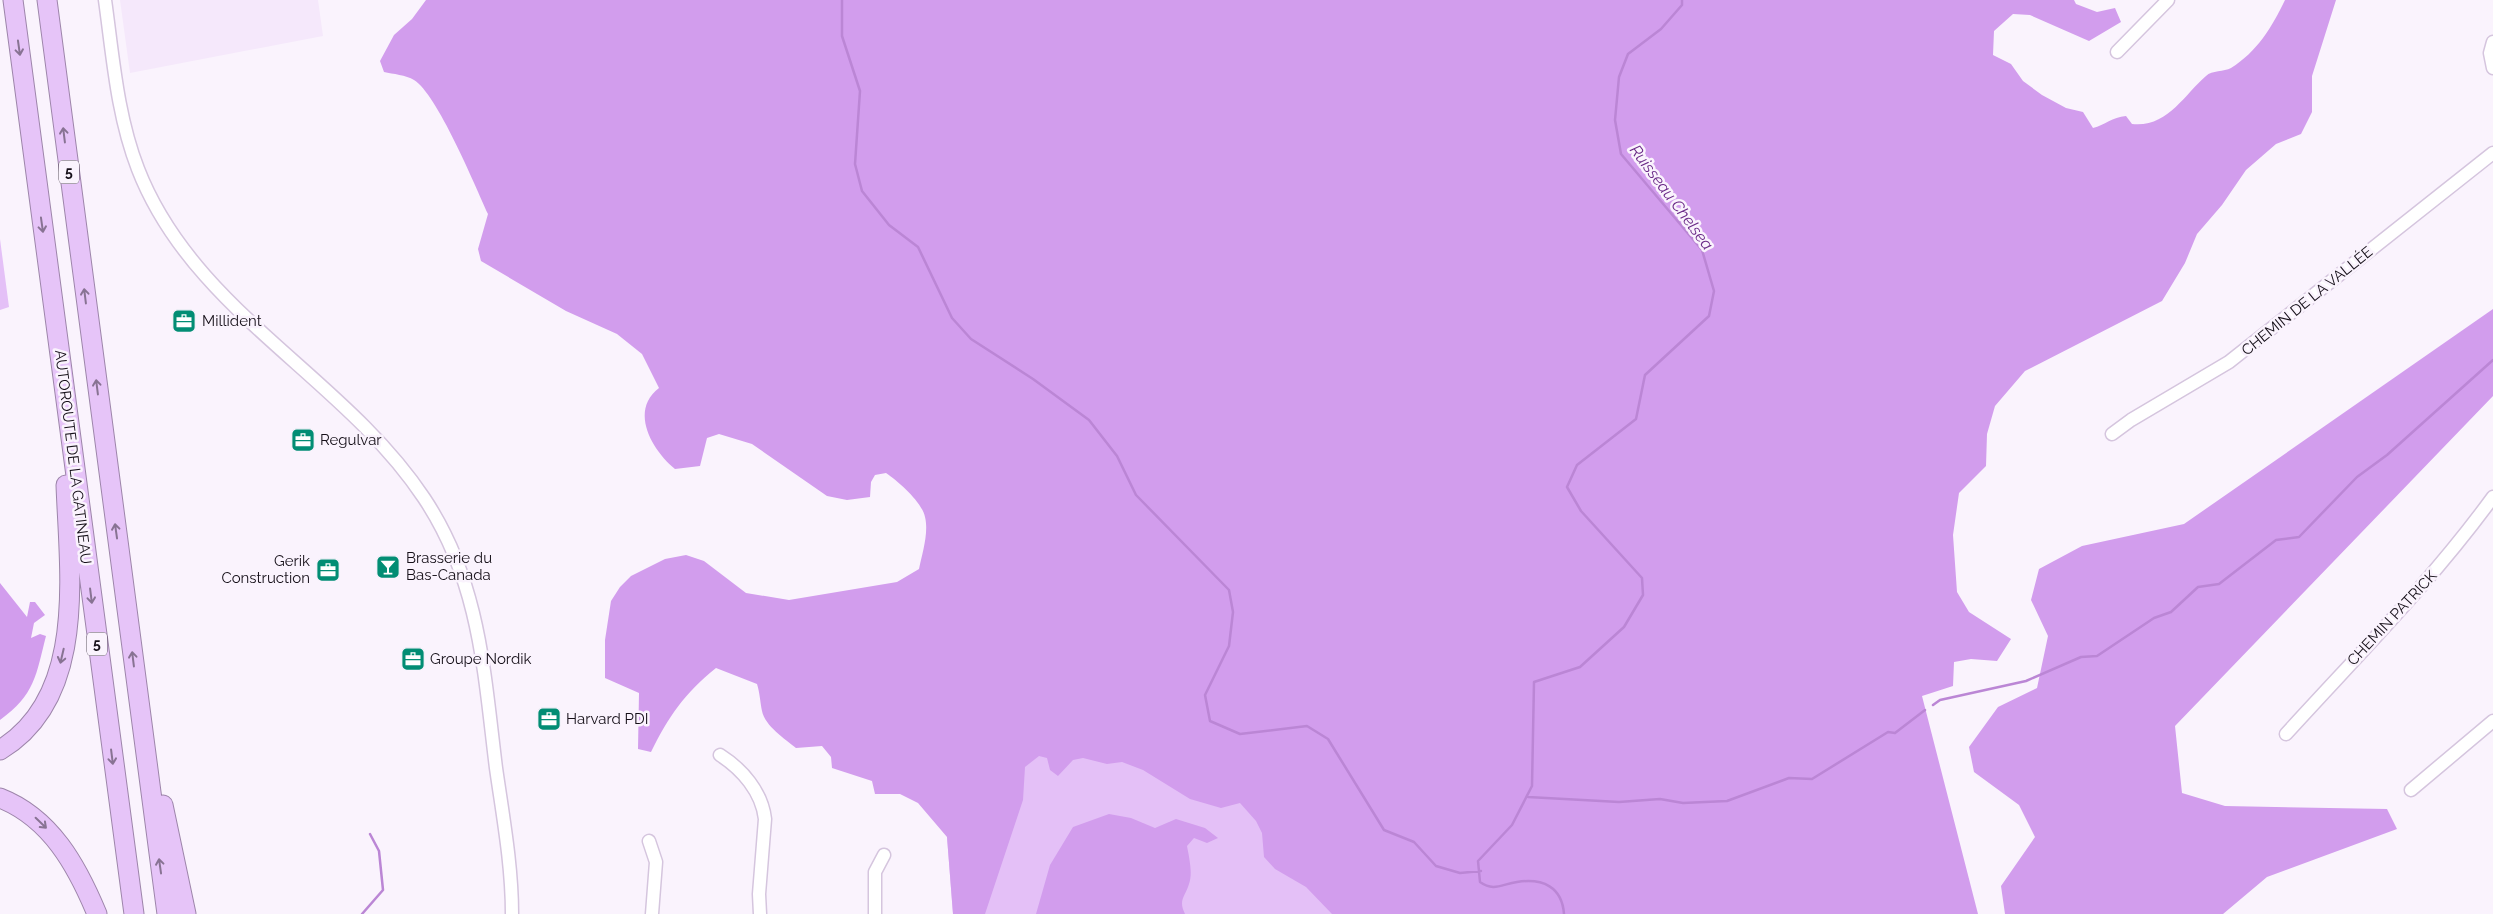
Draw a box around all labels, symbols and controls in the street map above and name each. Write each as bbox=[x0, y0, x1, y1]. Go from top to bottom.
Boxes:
one-way arrow bbox=[14, 40, 24, 56]
one-way arrow bbox=[59, 127, 69, 143]
water label: Ruisseau Chelsea bbox=[1626, 141, 1717, 254]
road number: 5 bbox=[59, 160, 79, 183]
one-way arrow bbox=[38, 217, 48, 233]
street label: CHEMIN DE LA VALLÉE bbox=[2238, 243, 2376, 359]
one-way arrow bbox=[80, 288, 90, 304]
office icon: Millident bbox=[171, 308, 197, 334]
place label: Millident bbox=[202, 312, 262, 330]
street label: AUTOROUTE DE LA GATINEAU bbox=[51, 349, 95, 565]
one-way arrow bbox=[92, 379, 102, 395]
office icon: Regulvar bbox=[290, 427, 316, 453]
place label: Regulvar bbox=[320, 431, 382, 449]
one-way arrow bbox=[111, 523, 121, 539]
place label: Brasserie du Bas-Canada bbox=[406, 549, 492, 584]
place label: Gerik Construction bbox=[221, 552, 310, 587]
bar icon: Brasserie du Bas-Canada bbox=[375, 554, 401, 580]
office icon: Gerik Construction bbox=[315, 557, 341, 583]
street label: CHEMIN PATRICK bbox=[2343, 567, 2441, 669]
one-way arrow bbox=[86, 587, 96, 603]
road number: 5 bbox=[87, 633, 107, 656]
office icon: Groupe Nordik bbox=[400, 646, 426, 672]
one-way arrow bbox=[57, 647, 66, 663]
place label: Groupe Nordik bbox=[430, 650, 532, 668]
one-way arrow bbox=[127, 651, 137, 667]
office icon: Harvard PDI bbox=[536, 706, 562, 732]
place label: Harvard PDI bbox=[566, 710, 648, 728]
one-way arrow bbox=[107, 749, 117, 765]
one-way arrow bbox=[35, 817, 47, 830]
one-way arrow bbox=[155, 858, 165, 874]

